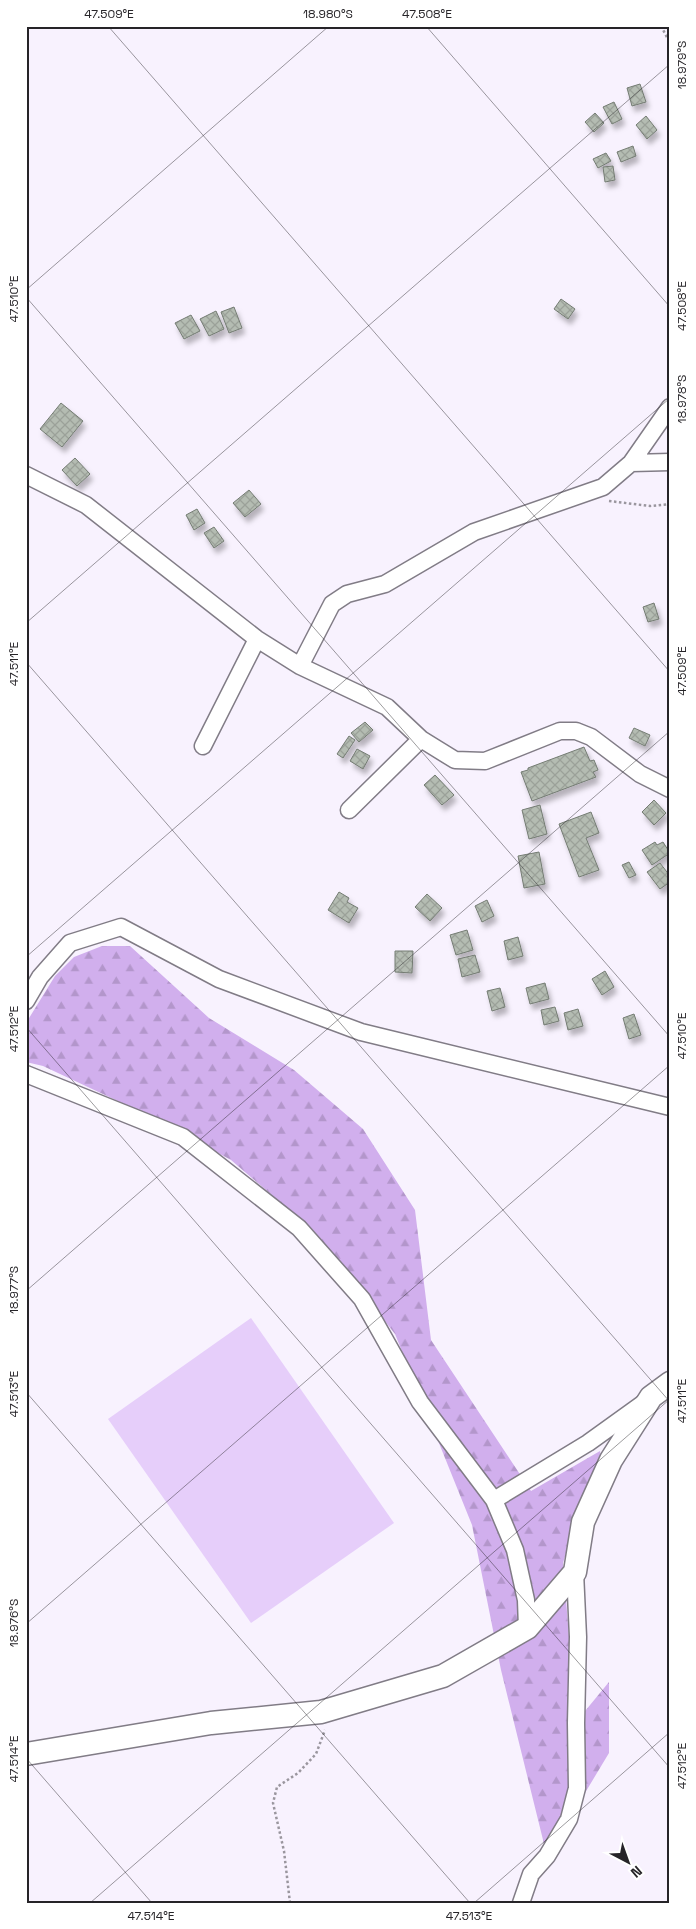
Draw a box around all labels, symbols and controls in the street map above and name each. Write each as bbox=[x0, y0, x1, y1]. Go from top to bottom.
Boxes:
text: 47.509°E bbox=[84, 6, 134, 22]
text: 18.980°S bbox=[303, 6, 353, 22]
text: 47.508°E bbox=[402, 6, 452, 22]
text: 18.979°S bbox=[674, 41, 690, 89]
text: 47.510°E bbox=[6, 275, 22, 323]
text: 47.508°E bbox=[674, 281, 690, 331]
text: 18.978°S bbox=[674, 375, 690, 423]
text: 47.511°E bbox=[6, 642, 22, 686]
text: 47.509°E bbox=[674, 646, 690, 696]
text: 47.512°E bbox=[6, 1005, 22, 1052]
text: 47.510°E bbox=[674, 1012, 690, 1060]
text: 18.977°S bbox=[6, 1266, 22, 1314]
text: 47.513°E bbox=[6, 1370, 22, 1417]
text: 47.511°E bbox=[674, 1379, 690, 1423]
text: 18.976°S bbox=[6, 1599, 22, 1647]
text: 47.514°E bbox=[6, 1735, 22, 1783]
text: 47.512°E bbox=[674, 1742, 690, 1789]
north arrow bbox=[604, 1836, 654, 1886]
text: N bbox=[627, 1862, 646, 1882]
text: 47.514°E bbox=[128, 1908, 175, 1924]
text: 47.513°E bbox=[446, 1908, 493, 1924]

